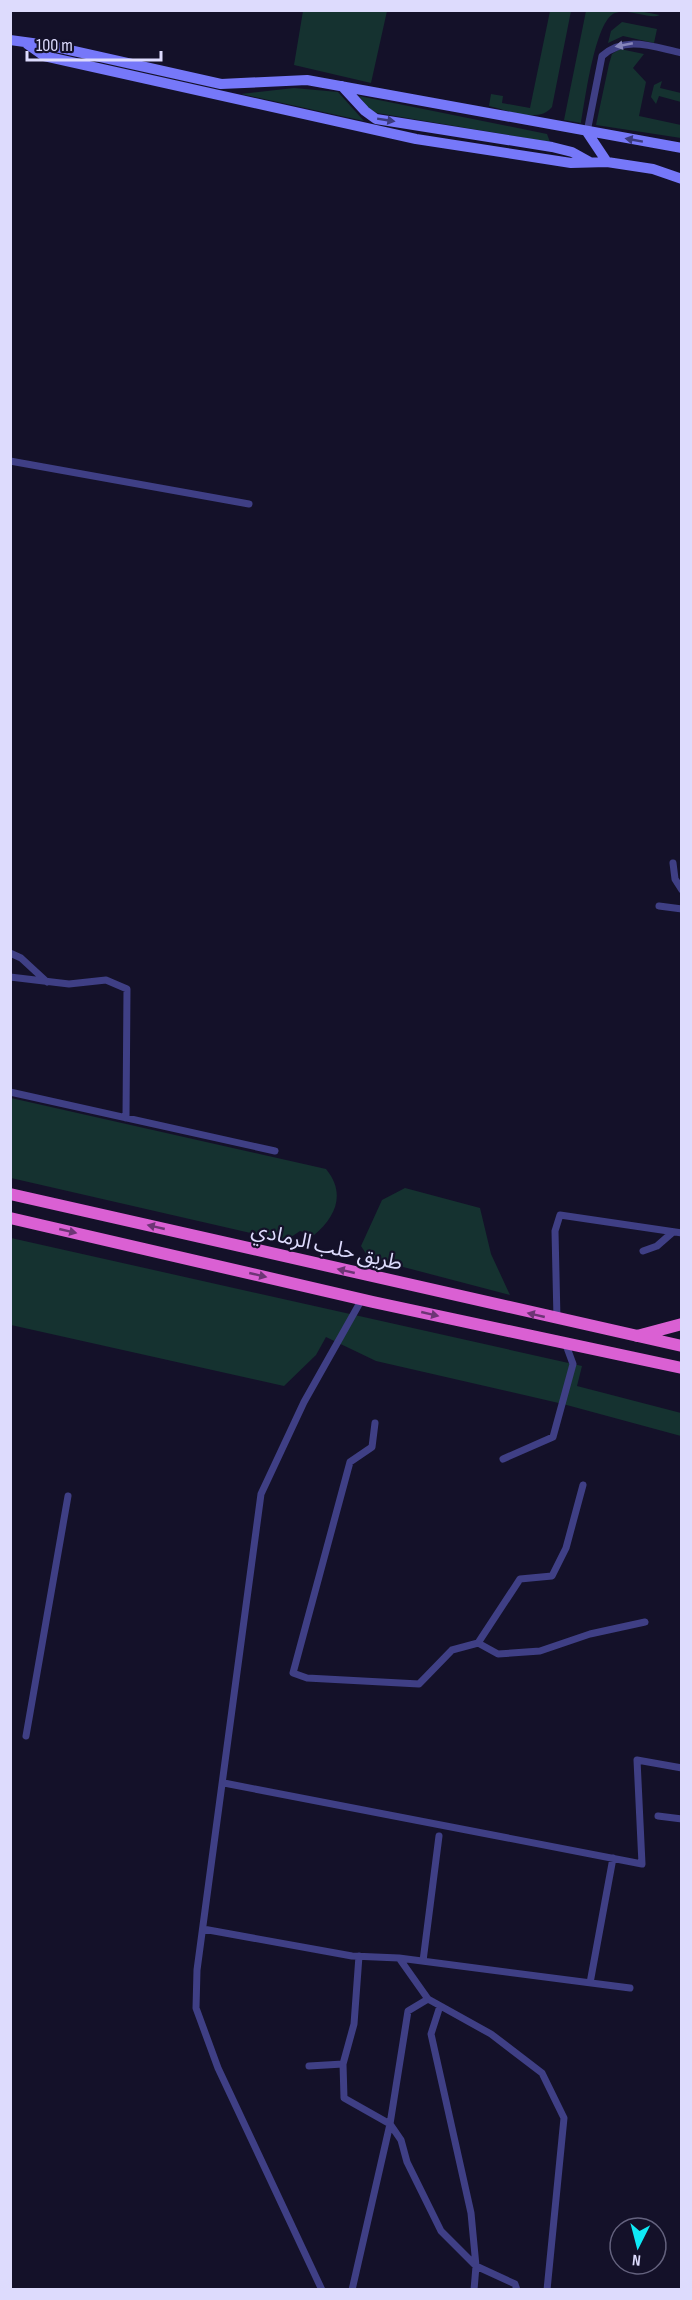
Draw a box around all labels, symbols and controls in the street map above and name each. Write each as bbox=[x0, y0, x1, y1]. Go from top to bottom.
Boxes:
scale bar bbox=[27, 24, 160, 62]
text: 100 m bbox=[36, 35, 73, 56]
one-way arrow bbox=[615, 41, 634, 50]
one-way arrow bbox=[377, 116, 396, 125]
one-way arrow bbox=[624, 135, 643, 144]
street label: طريق حلب الرمادي bbox=[248, 1217, 405, 1279]
one-way arrow bbox=[146, 1222, 165, 1231]
one-way arrow bbox=[58, 1227, 77, 1237]
one-way arrow bbox=[337, 1265, 355, 1275]
one-way arrow bbox=[248, 1271, 267, 1280]
one-way arrow bbox=[527, 1309, 545, 1319]
one-way arrow bbox=[421, 1310, 439, 1320]
north arrow bbox=[608, 2216, 668, 2276]
text: N bbox=[631, 2250, 642, 2269]

